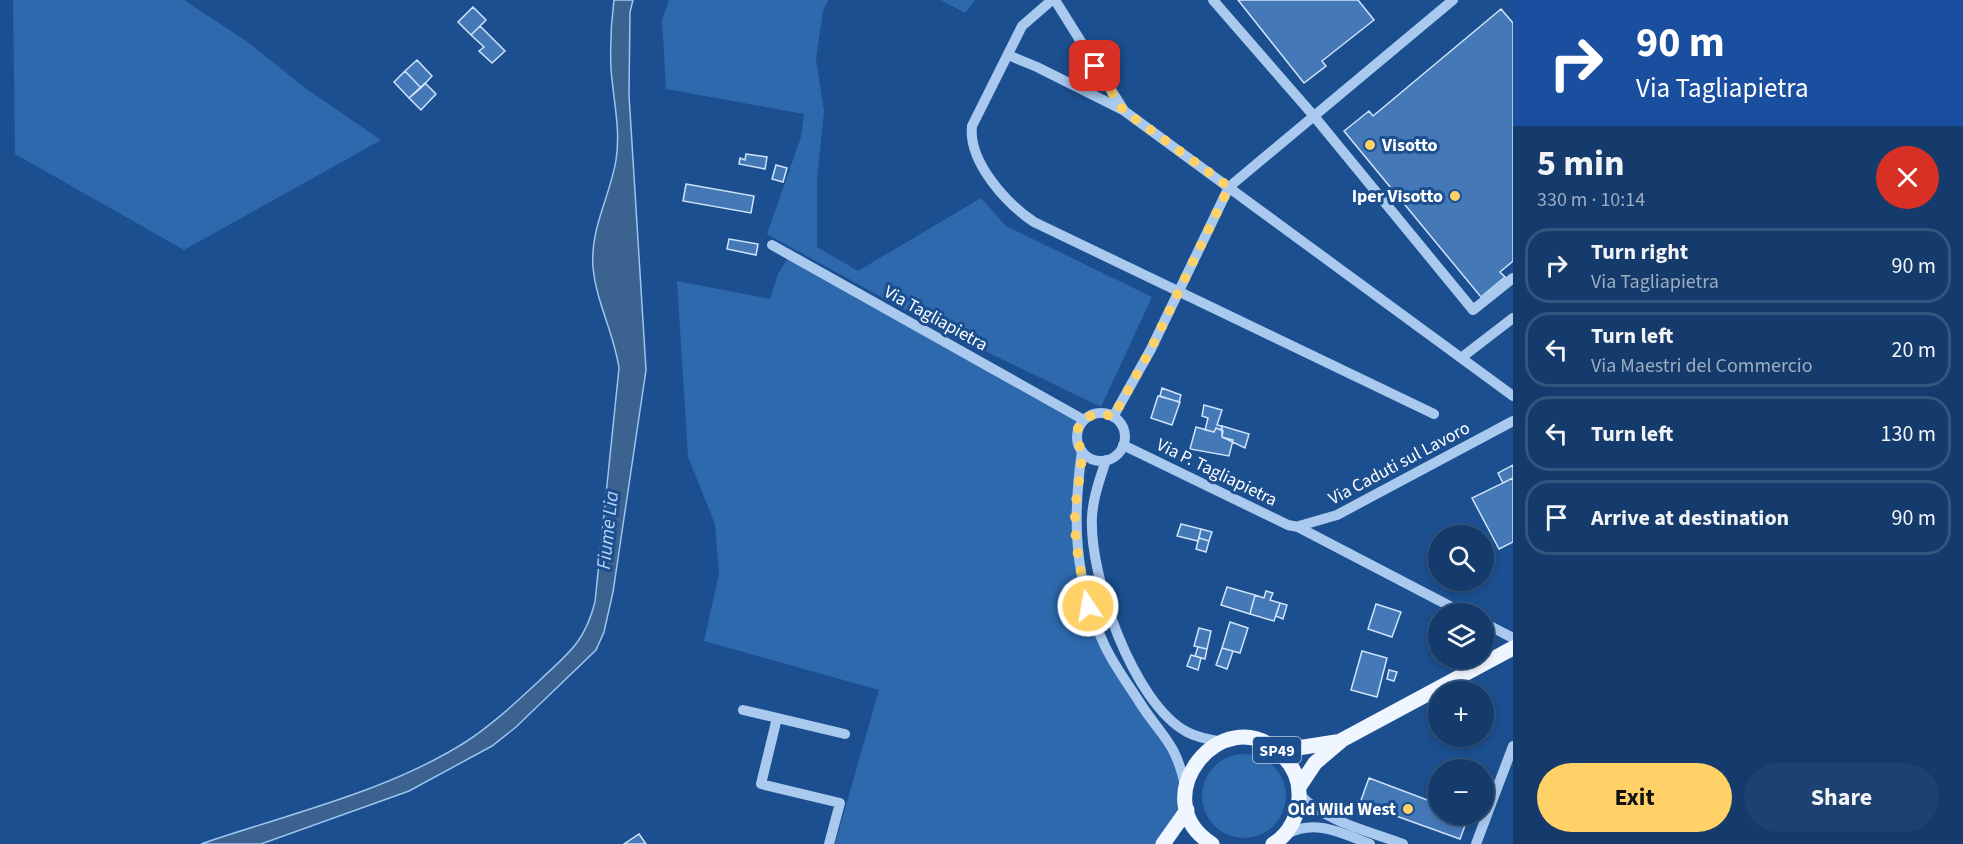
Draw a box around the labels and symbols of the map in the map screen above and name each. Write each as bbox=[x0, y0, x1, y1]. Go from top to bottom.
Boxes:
pin bbox=[1069, 40, 1120, 91]
place label: Visotto bbox=[1381, 133, 1438, 158]
marker: Visotto bbox=[1363, 138, 1377, 152]
place label: Iper Visotto bbox=[1352, 184, 1443, 209]
marker: Iper Visotto bbox=[1448, 189, 1462, 203]
street label: Via Tagliapietra bbox=[879, 280, 992, 357]
street label: Via Caduti sul Lavoro bbox=[1324, 416, 1474, 511]
street label: Via P. Tagliapietra bbox=[1152, 432, 1281, 512]
water label: Fiume Lia bbox=[590, 489, 626, 571]
position arrow bbox=[1056, 574, 1120, 638]
road number: SP49 bbox=[1253, 737, 1301, 763]
place label: Old Wild West bbox=[1287, 797, 1396, 822]
marker: Old Wild West bbox=[1401, 802, 1415, 816]

